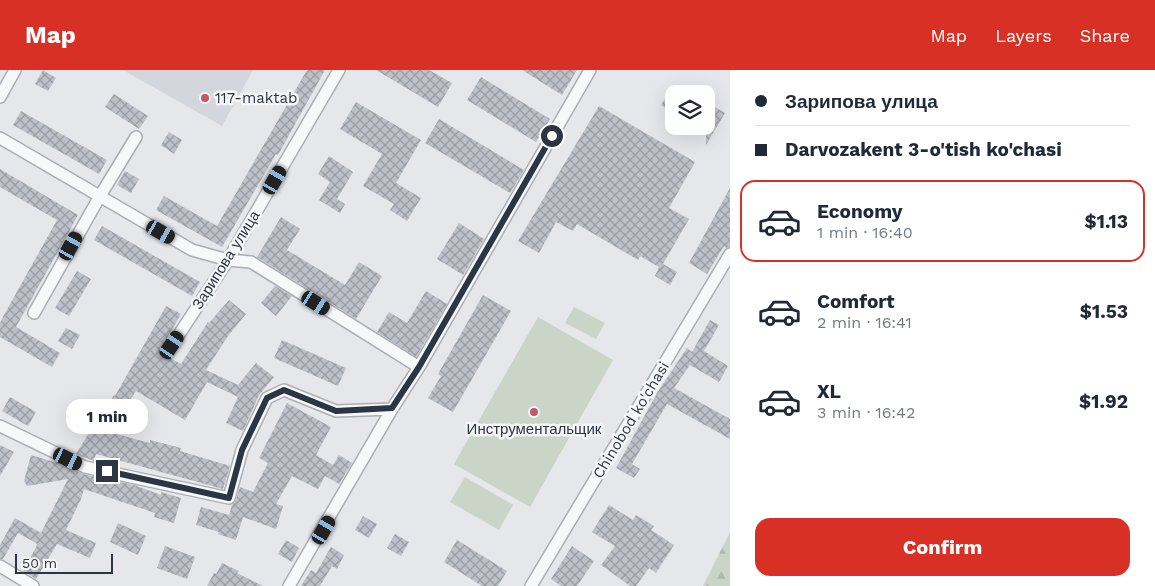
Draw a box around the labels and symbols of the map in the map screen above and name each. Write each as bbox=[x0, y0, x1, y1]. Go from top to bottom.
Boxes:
place label: 117-maktab bbox=[215, 89, 297, 107]
marker: 117-maktab bbox=[199, 92, 211, 104]
route start bbox=[541, 125, 563, 147]
car bbox=[261, 163, 288, 197]
street label: Зарипова улица bbox=[188, 207, 264, 313]
car bbox=[144, 218, 177, 246]
car bbox=[57, 229, 84, 263]
car bbox=[299, 289, 332, 317]
car bbox=[157, 328, 186, 362]
street label: Chinobod ko'chasi bbox=[589, 358, 673, 482]
callout: 1 min bbox=[66, 398, 148, 434]
marker: Инструментальщик bbox=[528, 406, 540, 418]
place label: Инструментальщик bbox=[467, 420, 602, 438]
car bbox=[51, 446, 84, 472]
route end bbox=[96, 460, 118, 482]
car bbox=[310, 513, 337, 547]
scale bar bbox=[15, 551, 112, 574]

